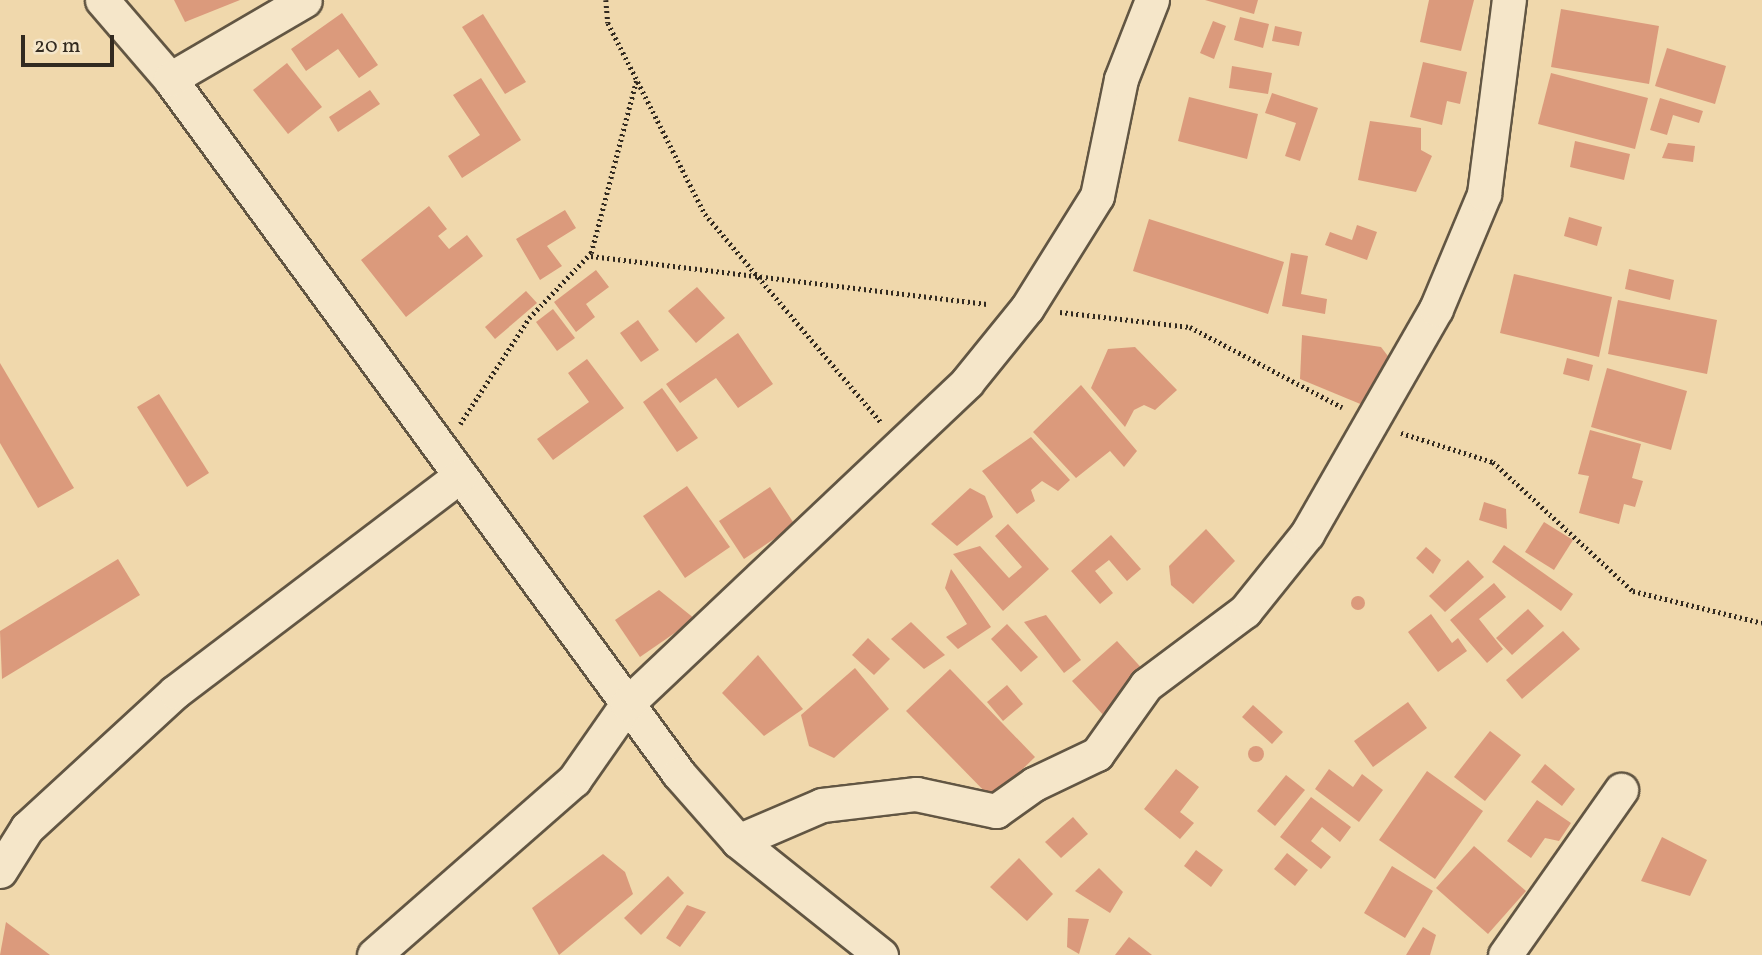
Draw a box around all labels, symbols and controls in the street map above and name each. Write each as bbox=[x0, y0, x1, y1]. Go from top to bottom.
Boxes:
scale bar bbox=[24, 21, 117, 65]
text: 20 m bbox=[34, 32, 80, 61]

